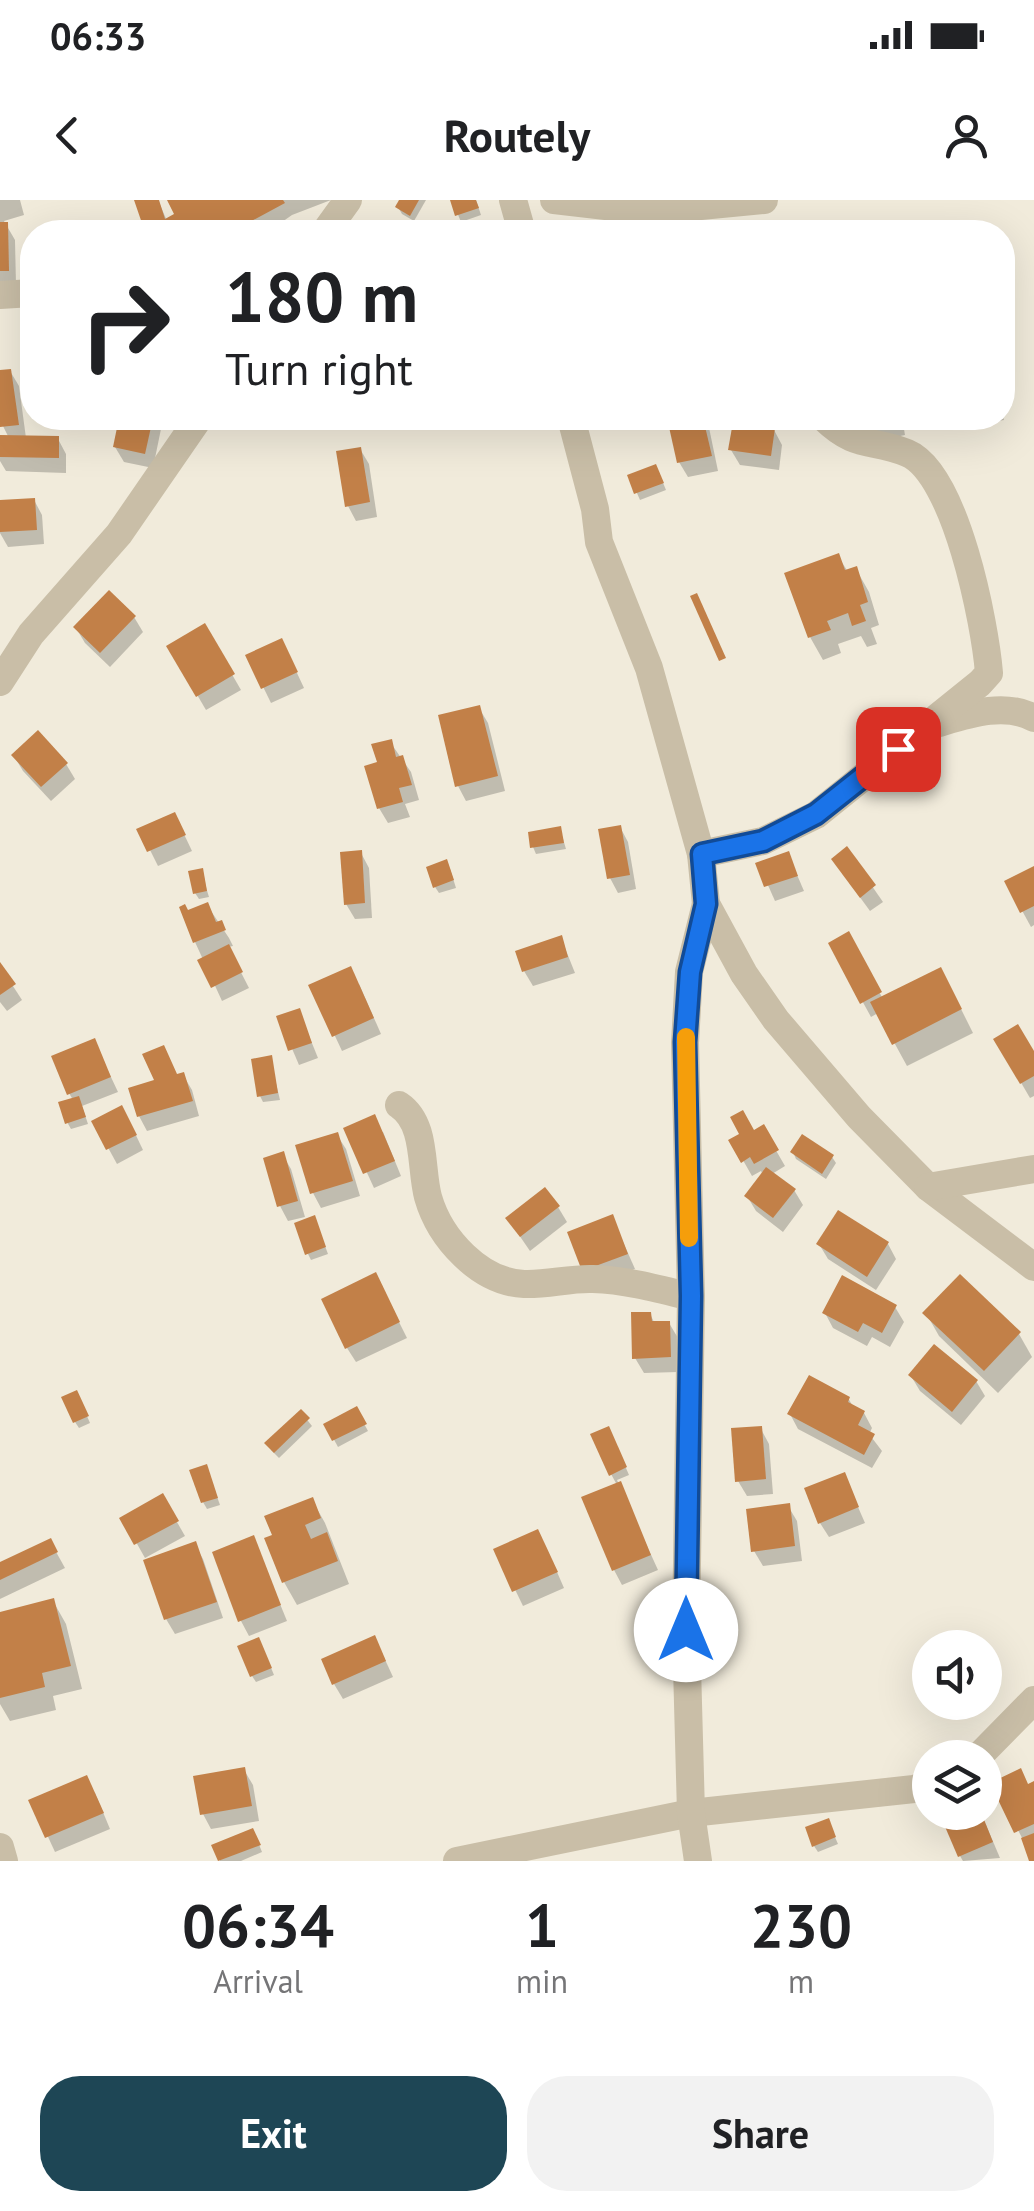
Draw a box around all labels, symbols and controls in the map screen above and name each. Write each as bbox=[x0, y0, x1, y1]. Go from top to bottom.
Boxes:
text: 06:33 bbox=[50, 11, 146, 60]
text: Routely bbox=[444, 106, 590, 164]
icon: back bbox=[40, 108, 95, 163]
icon: person bbox=[939, 108, 994, 163]
text: 180 m bbox=[225, 251, 418, 341]
icon: right bbox=[60, 260, 190, 390]
text: Turn right bbox=[225, 339, 413, 397]
pin bbox=[856, 707, 941, 792]
icon: arrive bbox=[871, 722, 926, 777]
position arrow bbox=[634, 1578, 738, 1682]
map controls bbox=[912, 1630, 1002, 1830]
button: sound bbox=[912, 1630, 1002, 1720]
button: layers bbox=[912, 1740, 1002, 1830]
text: 06:34 bbox=[182, 1886, 334, 1964]
text: 1 bbox=[525, 1886, 559, 1964]
text: 230 bbox=[750, 1886, 852, 1964]
text: Arrival bbox=[213, 1960, 303, 2002]
text: min bbox=[516, 1960, 568, 2002]
text: m bbox=[788, 1960, 814, 2002]
button: Exit bbox=[40, 2076, 507, 2191]
button: Share bbox=[527, 2076, 994, 2191]

